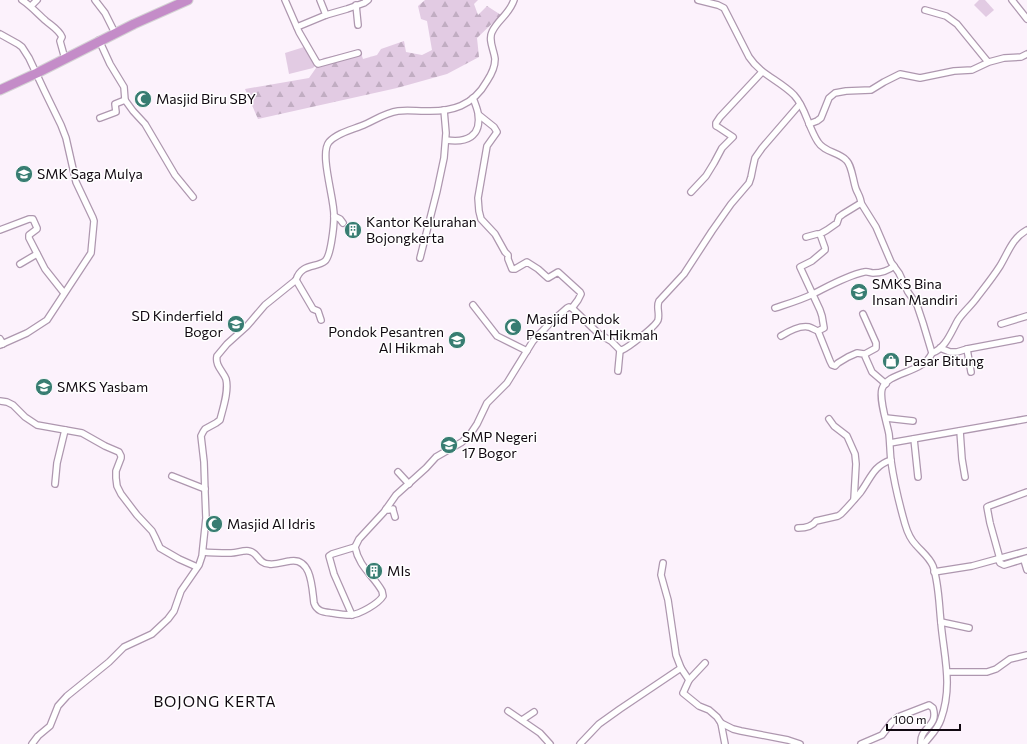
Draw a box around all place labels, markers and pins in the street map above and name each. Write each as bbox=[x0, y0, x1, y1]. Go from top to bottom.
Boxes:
mosque icon: Masjid Biru SBY bbox=[133, 89, 153, 109]
place label: Masjid Biru SBY bbox=[156, 90, 256, 107]
school or university icon: SMK Saga Mulya bbox=[14, 164, 34, 184]
place label: SMK Saga Mulya bbox=[37, 165, 143, 182]
place label: Kantor Kelurahan Bojongkerta bbox=[366, 213, 477, 246]
building icon: Kantor Kelurahan Bojongkerta bbox=[343, 220, 363, 240]
place label: SMKS Bina Insan Mandiri bbox=[872, 275, 958, 308]
school or university icon: SMKS Bina Insan Mandiri bbox=[849, 282, 869, 302]
place label: SD Kinderfield Bogor bbox=[132, 307, 223, 340]
place label: Masjid Pondok Pesantren Al Hikmah bbox=[526, 310, 658, 343]
school or university icon: SD Kinderfield Bogor bbox=[226, 314, 246, 334]
mosque icon: Masjid Pondok Pesantren Al Hikmah bbox=[503, 317, 523, 337]
place label: Pondok Pesantren Al Hikmah bbox=[328, 323, 444, 356]
school or university icon: Pondok Pesantren Al Hikmah bbox=[447, 330, 467, 350]
shop icon: Pasar Bitung bbox=[881, 351, 901, 371]
place label: Pasar Bitung bbox=[904, 352, 984, 369]
school or university icon: SMKS Yasbam bbox=[34, 377, 54, 397]
place label: SMKS Yasbam bbox=[57, 378, 148, 395]
place label: SMP Negeri 17 Bogor bbox=[462, 428, 537, 461]
school or university icon: SMP Negeri 17 Bogor bbox=[439, 435, 459, 455]
mosque icon: Masjid Al Idris bbox=[204, 514, 224, 534]
place label: Masjid Al Idris bbox=[227, 515, 315, 532]
building icon: MIs bbox=[364, 561, 384, 581]
place label: MIs bbox=[387, 562, 411, 579]

